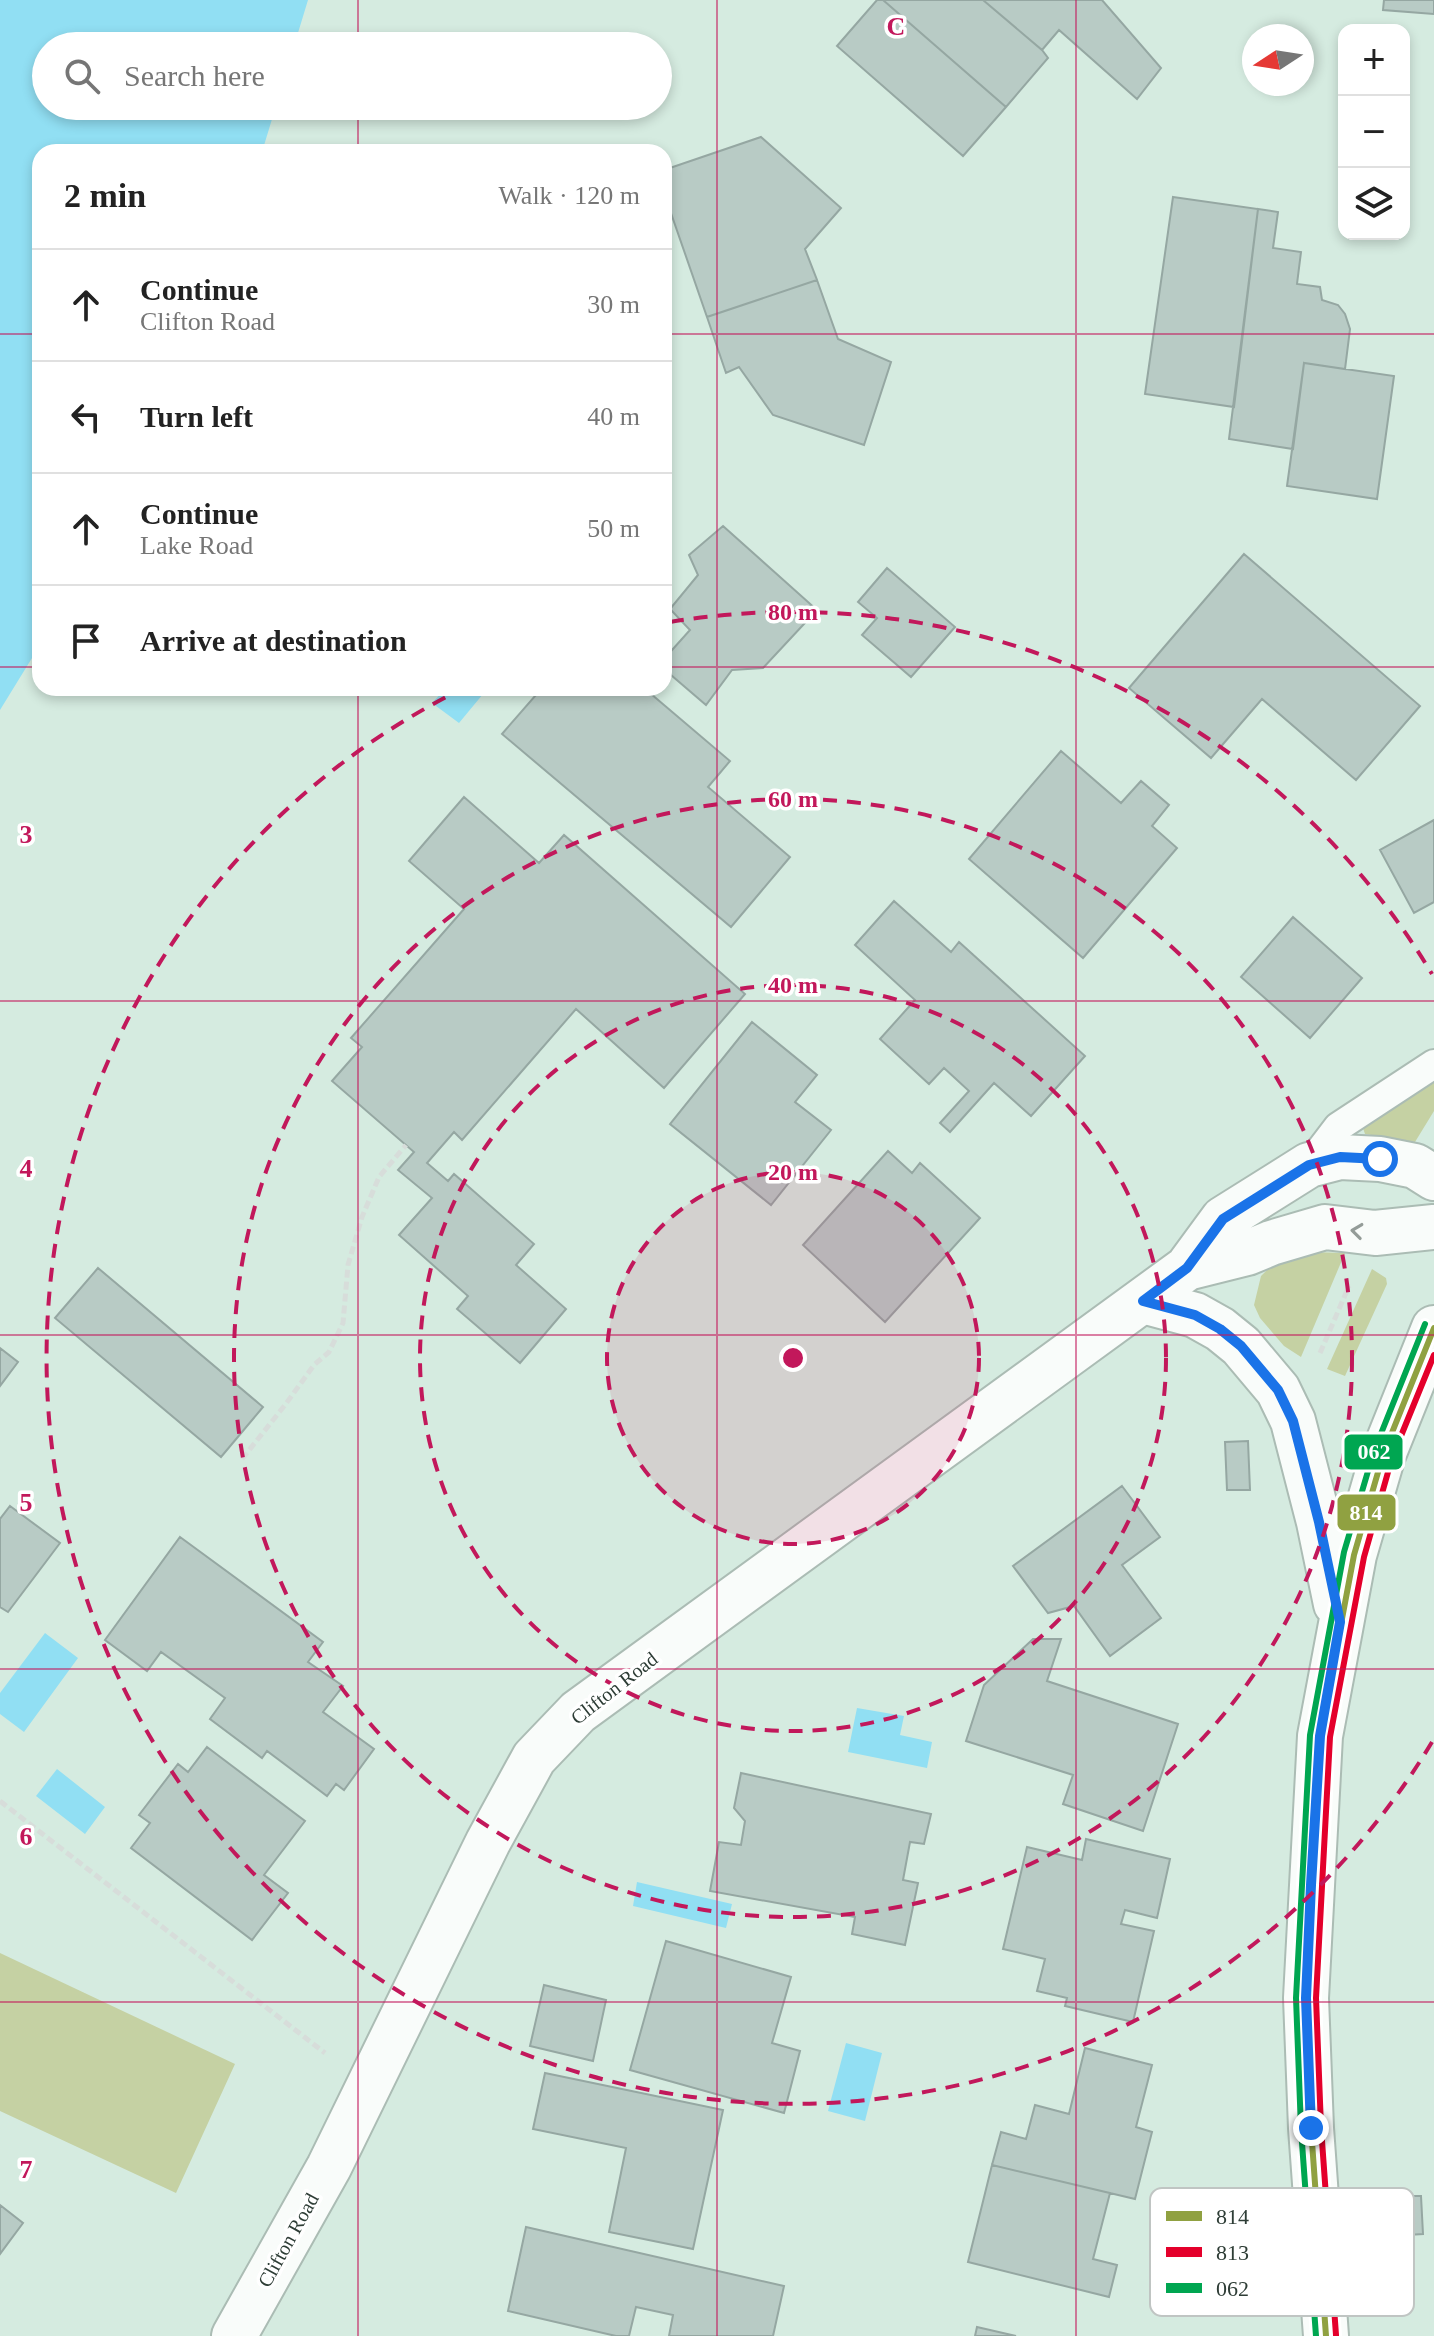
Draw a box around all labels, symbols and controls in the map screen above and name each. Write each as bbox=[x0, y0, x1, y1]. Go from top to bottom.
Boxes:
text: C bbox=[887, 12, 905, 41]
north arrow bbox=[1242, 24, 1314, 96]
map controls bbox=[1338, 24, 1410, 240]
button: + bbox=[1338, 24, 1410, 96]
search box bbox=[32, 32, 672, 120]
icon: search bbox=[60, 54, 104, 98]
text: Search here bbox=[124, 59, 265, 92]
button: − bbox=[1338, 96, 1410, 168]
button: layers bbox=[1338, 168, 1410, 240]
text: 2 min bbox=[64, 177, 146, 214]
text: Walk · 120 m bbox=[498, 181, 640, 210]
text: Continue bbox=[140, 273, 258, 306]
icon: ahead bbox=[64, 283, 108, 327]
text: 30 m bbox=[587, 290, 640, 319]
text: Clifton Road bbox=[140, 307, 275, 336]
icon: left bbox=[64, 395, 108, 439]
text: Turn left bbox=[140, 400, 253, 433]
text: 40 m bbox=[587, 402, 640, 431]
text: Continue bbox=[140, 497, 258, 530]
icon: ahead bbox=[64, 507, 108, 551]
text: 50 m bbox=[587, 514, 640, 543]
text: Lake Road bbox=[140, 531, 253, 560]
text: 80 m bbox=[768, 599, 818, 625]
icon: arrive bbox=[64, 619, 108, 663]
text: Arrive at destination bbox=[140, 624, 407, 657]
text: 60 m bbox=[768, 786, 818, 812]
text: 3 bbox=[20, 820, 33, 849]
text: 40 m bbox=[768, 972, 818, 998]
route start bbox=[1362, 1141, 1398, 1177]
text: 4 bbox=[20, 1154, 33, 1183]
text: 20 m bbox=[768, 1159, 818, 1185]
one-way arrow bbox=[1350, 1223, 1363, 1240]
centre of rings bbox=[779, 1344, 807, 1372]
line badge: 062 bbox=[1343, 1433, 1404, 1471]
text: 062 bbox=[1358, 1439, 1391, 1464]
text: 5 bbox=[20, 1488, 33, 1517]
line badge: 814 bbox=[1336, 1493, 1397, 1532]
text: 814 bbox=[1350, 1500, 1383, 1525]
street label: Clifton Road bbox=[566, 1647, 662, 1729]
text: 6 bbox=[20, 1822, 33, 1851]
route end bbox=[1293, 2110, 1329, 2146]
text: 7 bbox=[20, 2155, 33, 2184]
legend bbox=[1150, 2188, 1414, 2316]
street label: Clifton Road bbox=[253, 2189, 323, 2291]
text: 814 bbox=[1216, 2204, 1249, 2229]
text: 813 bbox=[1216, 2240, 1249, 2265]
text: 062 bbox=[1216, 2276, 1249, 2301]

